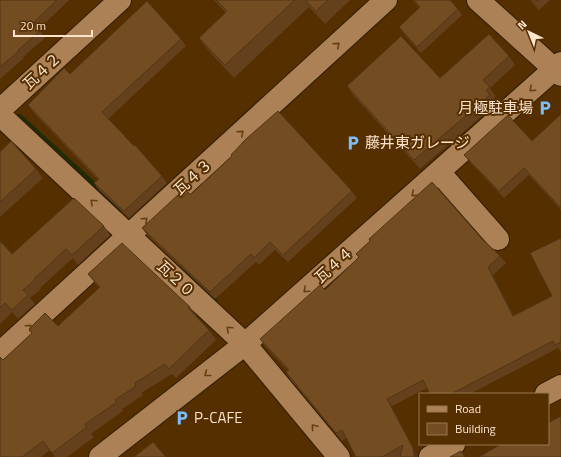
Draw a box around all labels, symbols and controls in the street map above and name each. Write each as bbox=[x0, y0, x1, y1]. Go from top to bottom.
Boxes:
scale bar bbox=[14, 12, 92, 38]
north arrow bbox=[509, 12, 549, 52]
text: 20 m bbox=[20, 16, 46, 35]
text: N bbox=[514, 16, 530, 33]
one-way arrow bbox=[332, 42, 340, 50]
street label: 瓦４２ bbox=[17, 47, 66, 94]
one-way arrow bbox=[529, 85, 537, 92]
place label: 月極駐車場 bbox=[458, 96, 533, 119]
parking icon: 月極駐車場 bbox=[536, 99, 554, 117]
one-way arrow bbox=[236, 130, 244, 137]
place label: 藤井東ガレージ bbox=[365, 131, 470, 154]
parking icon: 藤井東ガレージ bbox=[344, 134, 362, 152]
street label: 瓦４３ bbox=[168, 153, 217, 200]
one-way arrow bbox=[411, 190, 419, 197]
one-way arrow bbox=[91, 199, 98, 206]
one-way arrow bbox=[141, 218, 148, 225]
street label: 瓦４４ bbox=[309, 241, 358, 288]
street label: 瓦２０ bbox=[152, 255, 201, 302]
one-way arrow bbox=[303, 285, 311, 293]
one-way arrow bbox=[24, 324, 32, 332]
one-way arrow bbox=[226, 326, 234, 334]
one-way arrow bbox=[204, 369, 211, 376]
legend bbox=[419, 393, 549, 445]
text: Road bbox=[455, 399, 481, 418]
place label: P-CAFE bbox=[194, 406, 243, 429]
parking icon: P-CAFE bbox=[173, 409, 191, 427]
text: Building bbox=[455, 419, 496, 438]
one-way arrow bbox=[312, 424, 319, 432]

